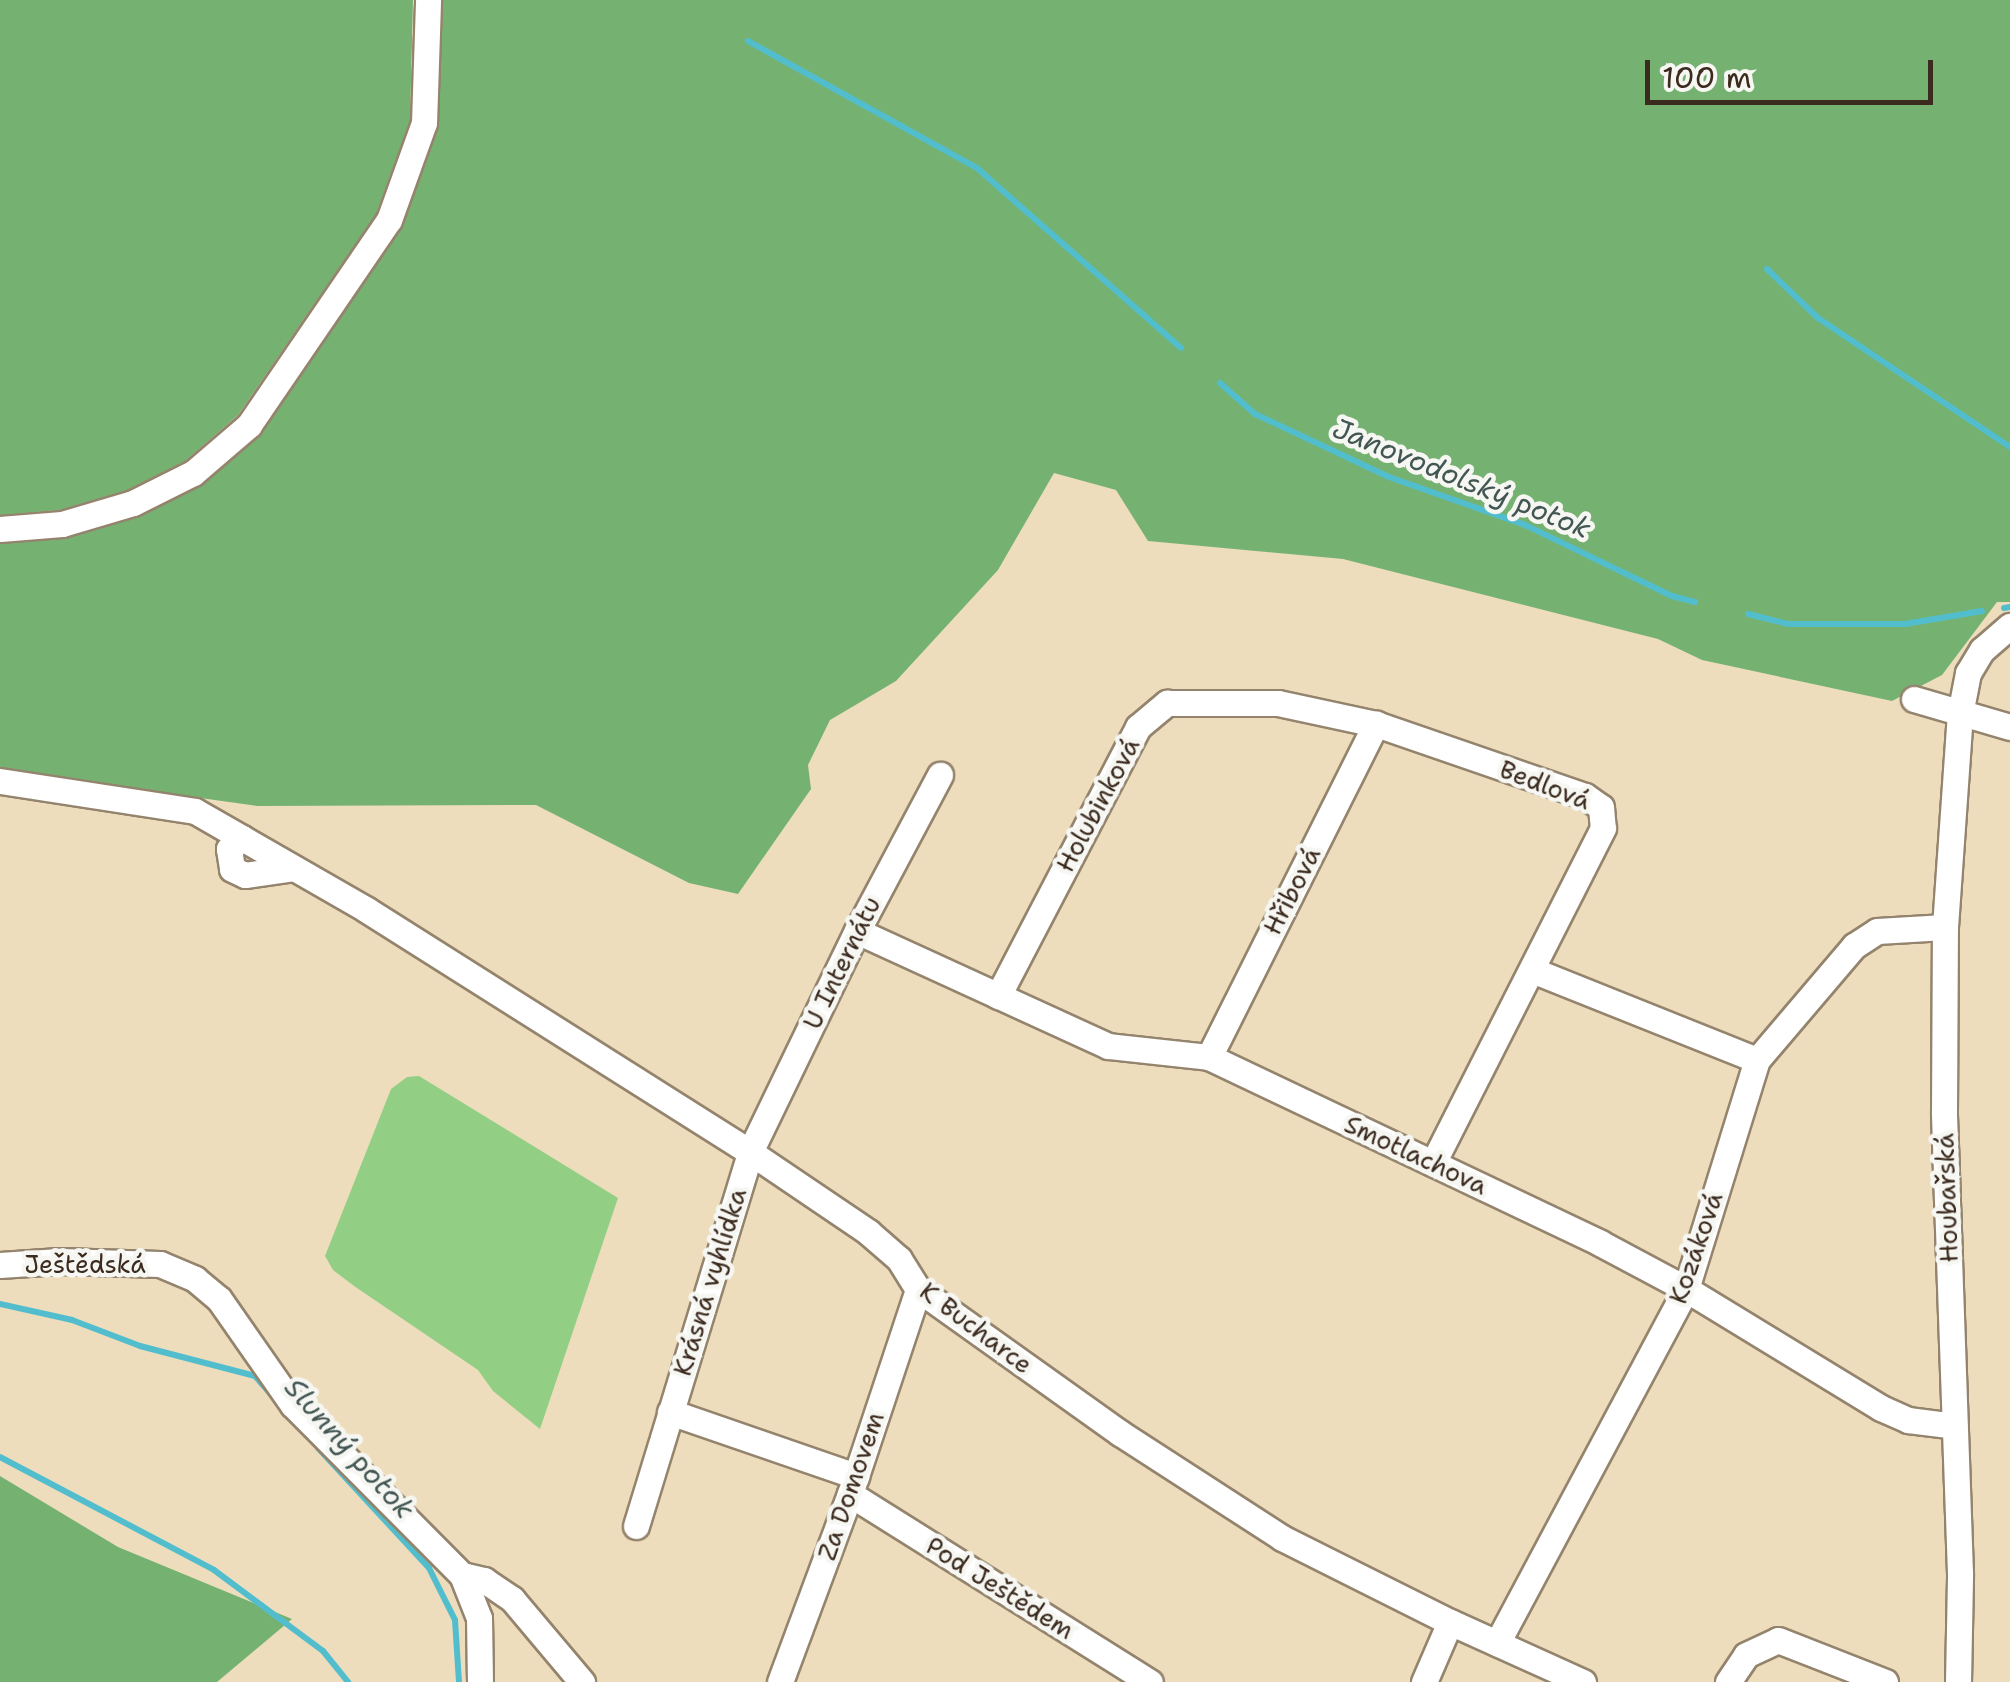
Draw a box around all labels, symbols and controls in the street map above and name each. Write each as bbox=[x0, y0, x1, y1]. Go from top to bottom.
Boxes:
scale bar bbox=[1650, 40, 1938, 102]
text: 100 m bbox=[1662, 57, 1752, 98]
water label: Janovodolský potok bbox=[1328, 411, 1596, 545]
street label: Holubinková bbox=[1050, 733, 1146, 877]
street label: Bedlová bbox=[1495, 754, 1595, 816]
street label: Hřibová bbox=[1257, 842, 1327, 940]
street label: U Internátu bbox=[797, 892, 887, 1034]
street label: Smotlachova bbox=[1340, 1109, 1492, 1201]
street label: Houbařská bbox=[1930, 1133, 1964, 1263]
street label: Krásná vyhlídka bbox=[667, 1185, 753, 1379]
street label: Kozáková bbox=[1663, 1188, 1729, 1308]
street label: Ještědská bbox=[24, 1249, 146, 1279]
street label: K Bucharce bbox=[914, 1276, 1038, 1380]
water label: Slunný potok bbox=[278, 1371, 422, 1525]
street label: Za Domovem bbox=[812, 1408, 890, 1564]
street label: Pod Ještědem bbox=[920, 1531, 1080, 1645]

